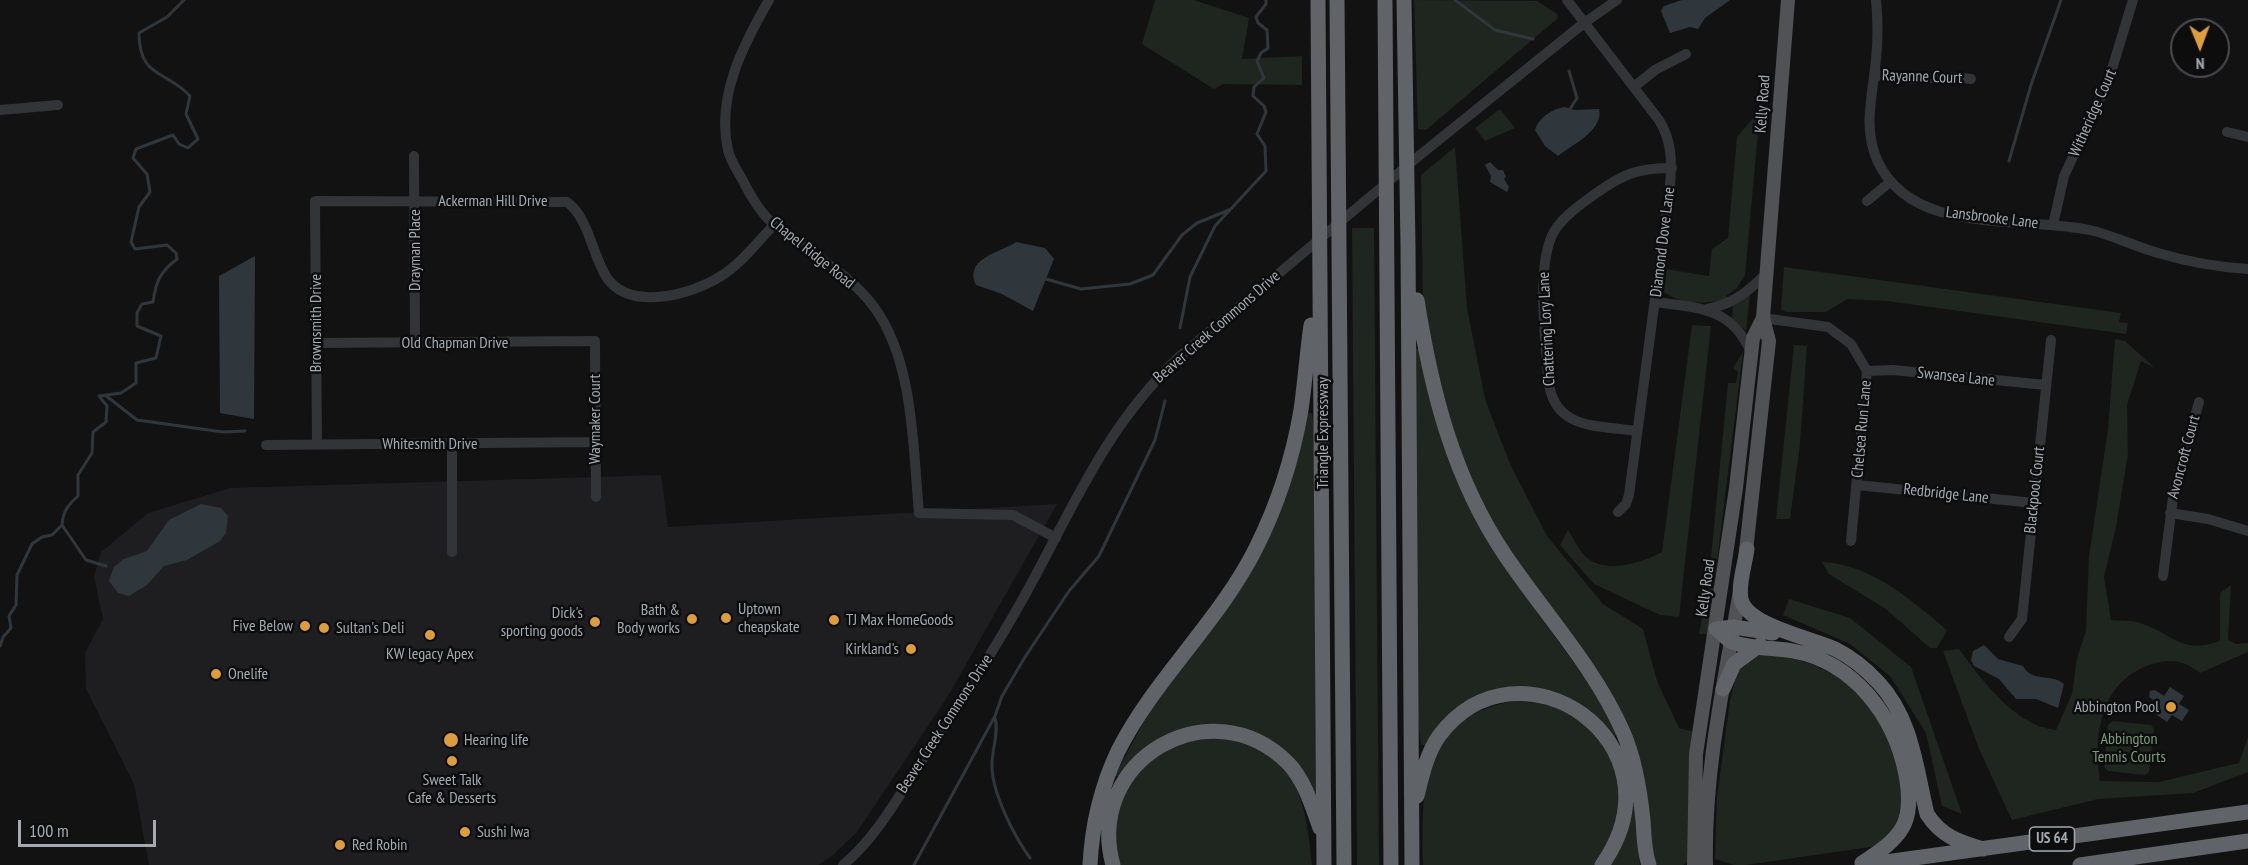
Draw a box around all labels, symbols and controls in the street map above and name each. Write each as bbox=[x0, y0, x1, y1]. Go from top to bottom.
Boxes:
north arrow bbox=[2170, 18, 2230, 78]
text: N bbox=[2196, 54, 2205, 74]
street label: Rayanne Court bbox=[1881, 66, 1963, 88]
street label: Witheridge Court bbox=[2065, 66, 2121, 160]
street label: Kelly Road bbox=[1751, 74, 1775, 134]
street label: Diamond Dove Lane bbox=[1647, 186, 1679, 298]
street label: Ackerman Hill Drive bbox=[438, 191, 548, 211]
street label: Lansbrooke Lane bbox=[1945, 203, 2039, 233]
street label: Drayman Place bbox=[405, 209, 425, 291]
street label: Chapel Ridge Road bbox=[766, 213, 858, 293]
street label: Beaver Creek Commons Drive bbox=[1150, 267, 1284, 387]
street label: Chattering Lory Lane bbox=[1534, 271, 1560, 387]
street label: Brownsmith Drive bbox=[306, 274, 326, 372]
street label: Old Chapman Drive bbox=[402, 333, 508, 353]
street label: Swansea Lane bbox=[1916, 363, 1996, 391]
street label: Waymaker Court bbox=[585, 374, 605, 464]
street label: Triangle Expressway bbox=[1313, 377, 1333, 489]
street label: Chelsea Run Lane bbox=[1848, 379, 1876, 479]
street label: Avoncroft Court bbox=[2164, 413, 2204, 501]
street label: Whitesmith Drive bbox=[382, 434, 478, 454]
street label: Blackpool Court bbox=[2021, 446, 2049, 534]
street label: Redbridge Lane bbox=[1902, 480, 1990, 508]
street label: Kelly Road bbox=[1692, 558, 1720, 618]
place label: Uptown cheapskate bbox=[738, 599, 800, 637]
place label: Bath & Body works bbox=[617, 600, 680, 638]
place label: Dick's sporting goods bbox=[501, 603, 583, 641]
place label: TJ Max HomeGoods bbox=[846, 610, 954, 630]
marker: Uptown cheapskate bbox=[719, 611, 733, 625]
marker: Bath & Body works bbox=[685, 612, 699, 626]
marker: TJ Max HomeGoods bbox=[827, 613, 841, 627]
marker: Dick's sporting goods bbox=[588, 615, 602, 629]
place label: Five Below bbox=[233, 616, 293, 636]
place label: Sultan's Deli bbox=[336, 618, 404, 638]
marker: Five Below bbox=[298, 619, 312, 633]
marker: Sultan's Deli bbox=[317, 621, 331, 635]
marker: KW legacy Apex bbox=[423, 628, 437, 642]
place label: Kirkland's bbox=[845, 639, 899, 659]
marker: Kirkland's bbox=[904, 642, 918, 656]
place label: KW legacy Apex bbox=[386, 644, 474, 664]
street label: Beaver Creek Commons Drive bbox=[893, 651, 997, 797]
place label: Onelife bbox=[228, 664, 268, 684]
marker: Onelife bbox=[209, 667, 223, 681]
place label: Abbington Pool bbox=[2074, 697, 2159, 717]
marker: Abbington Pool bbox=[2164, 700, 2178, 714]
park label: Abbington Tennis Courts bbox=[2092, 729, 2166, 767]
place label: Hearing life bbox=[464, 730, 529, 750]
marker: Hearing life bbox=[442, 731, 460, 749]
marker: Sweet Talk Cafe & Desserts bbox=[445, 754, 459, 768]
place label: Sweet Talk Cafe & Desserts bbox=[408, 770, 496, 808]
scale bar bbox=[21, 808, 159, 846]
text: 100 m bbox=[29, 819, 69, 842]
place label: Sushi Iwa bbox=[477, 822, 530, 842]
marker: Sushi Iwa bbox=[458, 825, 472, 839]
road number: US 64 bbox=[2030, 827, 2074, 851]
place label: Red Robin bbox=[352, 835, 407, 855]
marker: Red Robin bbox=[333, 838, 347, 852]

